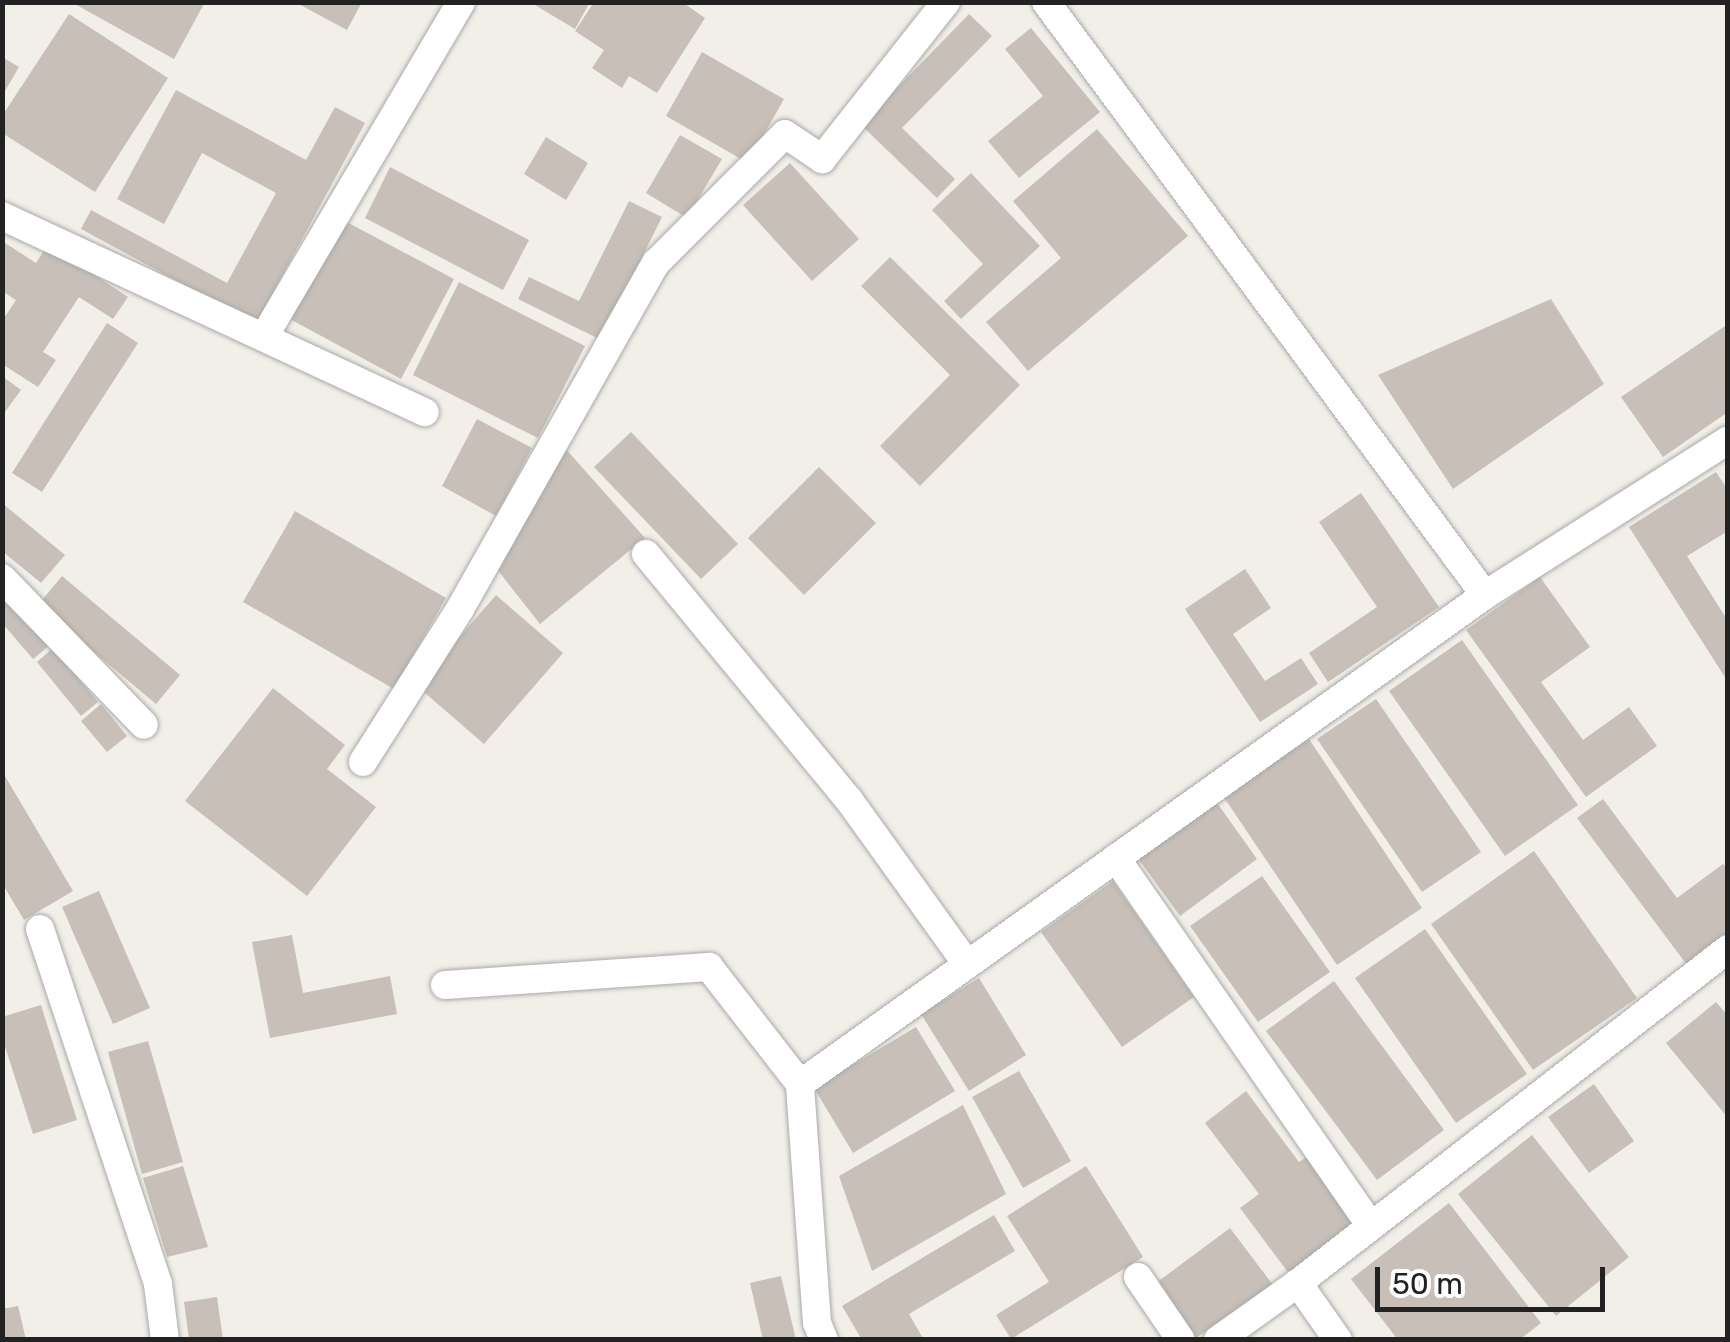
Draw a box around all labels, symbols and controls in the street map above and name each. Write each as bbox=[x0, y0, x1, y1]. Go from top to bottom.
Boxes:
scale bar bbox=[1380, 1247, 1610, 1309]
text: 50 m bbox=[1392, 1266, 1463, 1302]

